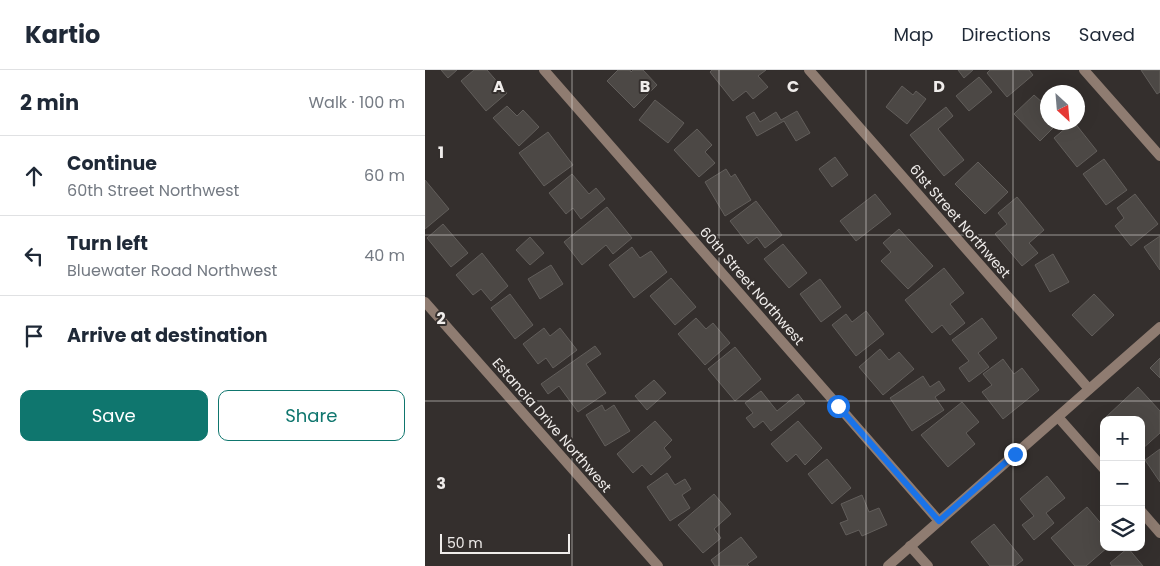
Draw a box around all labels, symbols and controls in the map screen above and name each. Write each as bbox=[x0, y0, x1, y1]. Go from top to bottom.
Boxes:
text: Kartio bbox=[25, 18, 100, 51]
text: Map bbox=[894, 22, 933, 47]
text: Directions bbox=[961, 22, 1051, 47]
text: Saved bbox=[1079, 22, 1135, 47]
text: A bbox=[493, 75, 505, 98]
text: B bbox=[640, 75, 650, 98]
text: C bbox=[787, 75, 799, 98]
text: D bbox=[933, 75, 945, 98]
north arrow bbox=[1040, 85, 1085, 130]
text: 2 min bbox=[20, 88, 79, 117]
text: Walk · 100 m bbox=[308, 91, 405, 114]
text: 1 bbox=[438, 141, 444, 164]
text: Continue bbox=[67, 150, 157, 177]
street label: 61st Street Northwest bbox=[905, 160, 1015, 282]
icon: ahead bbox=[20, 162, 48, 190]
text: 60 m bbox=[364, 164, 405, 187]
text: 60th Street Northwest bbox=[67, 179, 239, 202]
street label: 60th Street Northwest bbox=[695, 223, 809, 349]
text: Turn left bbox=[67, 230, 148, 257]
icon: left bbox=[20, 242, 48, 270]
text: 40 m bbox=[364, 244, 405, 267]
text: Bluewater Road Northwest bbox=[67, 259, 277, 282]
text: 2 bbox=[436, 307, 446, 330]
icon: arrive bbox=[20, 322, 48, 350]
text: Arrive at destination bbox=[67, 322, 268, 349]
street label: Estancia Drive Northwest bbox=[488, 353, 616, 497]
button: Save bbox=[20, 390, 208, 441]
button: Share bbox=[218, 390, 405, 441]
route start bbox=[827, 395, 850, 418]
map controls bbox=[1100, 416, 1145, 551]
button: + bbox=[1100, 416, 1145, 461]
route end bbox=[1004, 443, 1027, 466]
button: − bbox=[1100, 461, 1145, 506]
text: 3 bbox=[436, 472, 446, 495]
button: layers bbox=[1100, 506, 1145, 551]
scale bar bbox=[440, 531, 570, 554]
text: 50 m bbox=[447, 533, 483, 553]

